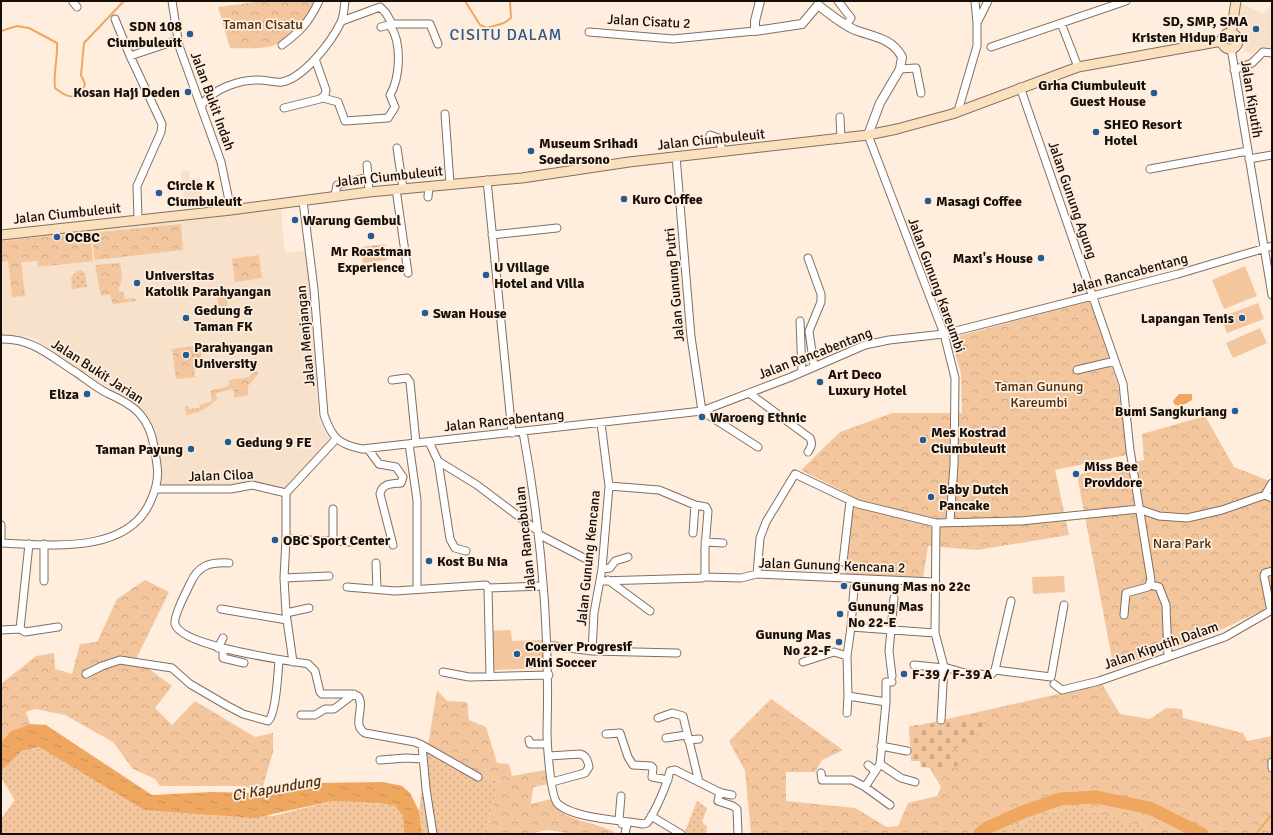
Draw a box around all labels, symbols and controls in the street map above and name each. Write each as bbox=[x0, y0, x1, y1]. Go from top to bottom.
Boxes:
street label: Jalan Cisatu 2 bbox=[607, 11, 691, 32]
place label: SD, SMP, SMA Kristen Hidup Baru bbox=[1132, 13, 1248, 46]
park label: Taman Cisatu bbox=[223, 16, 303, 33]
place label: SDN 108 Ciumbuleuit bbox=[107, 18, 183, 51]
marker: SD, SMP, SMA Kristen Hidup Baru bbox=[1251, 24, 1261, 34]
district label: CISITU DALAM bbox=[450, 25, 562, 45]
marker: SDN 108 Ciumbuleuit bbox=[185, 29, 195, 39]
street label: Jalan Bukit Indah bbox=[187, 50, 238, 153]
street label: Jalan Kiputih bbox=[1237, 59, 1266, 139]
place label: Grha Ciumbuleuit Guest House bbox=[1038, 77, 1147, 110]
place label: Kosan Haji Deden bbox=[73, 84, 180, 101]
marker: Kosan Haji Deden bbox=[183, 87, 193, 97]
marker: Grha Ciumbuleuit Guest House bbox=[1149, 88, 1159, 98]
place label: SHEO Resort Hotel bbox=[1104, 116, 1183, 149]
street label: Jalan Ciumbuleuit bbox=[656, 125, 766, 154]
marker: SHEO Resort Hotel bbox=[1091, 127, 1101, 137]
place label: Museum Srihadi Soedarsono bbox=[539, 135, 638, 168]
street label: Jalan Gunung Agung bbox=[1044, 139, 1101, 261]
marker: Museum Srihadi Soedarsono bbox=[526, 146, 536, 156]
street label: Jalan Ciumbuleuit bbox=[334, 162, 444, 191]
place label: Circle K Ciumbuleuit bbox=[167, 177, 243, 210]
marker: Circle K Ciumbuleuit bbox=[154, 188, 164, 198]
place label: Kuro Coffee bbox=[632, 191, 703, 208]
place label: Masagi Coffee bbox=[936, 193, 1022, 210]
marker: Kuro Coffee bbox=[619, 194, 629, 204]
marker: Masagi Coffee bbox=[923, 196, 933, 206]
street label: Jalan Ciumbuleuit bbox=[12, 199, 122, 228]
place label: Warung Gembul bbox=[303, 212, 401, 229]
marker: Warung Gembul bbox=[290, 215, 300, 225]
street label: Jalan Gunung Kareumbi bbox=[904, 215, 969, 355]
street label: Jalan Gunung Putri bbox=[661, 227, 688, 343]
place label: OCBC bbox=[65, 229, 100, 246]
marker: Mr Roastman Experience bbox=[366, 231, 376, 241]
marker: OCBC bbox=[52, 232, 62, 242]
place label: Mr Roastman Experience bbox=[331, 243, 412, 276]
place label: Maxi's House bbox=[953, 250, 1033, 267]
street label: Jalan Rancabentang bbox=[1069, 250, 1190, 297]
marker: Maxi's House bbox=[1036, 253, 1046, 263]
place label: U Village Hotel and Villa bbox=[494, 259, 584, 292]
place label: Universitas Katolik Parahyangan bbox=[145, 267, 271, 300]
marker: U Village Hotel and Villa bbox=[481, 270, 491, 280]
marker: Universitas Katolik Parahyangan bbox=[132, 278, 142, 288]
street label: Jalan Menjangan bbox=[293, 285, 318, 387]
place label: Gedung & Taman FK bbox=[194, 302, 254, 335]
place label: Swan House bbox=[433, 305, 507, 322]
marker: Swan House bbox=[420, 308, 430, 318]
place label: Lapangan Tenis bbox=[1141, 310, 1234, 327]
marker: Gedung & Taman FK bbox=[181, 313, 191, 323]
marker: Lapangan Tenis bbox=[1237, 313, 1247, 323]
street label: Jalan Rancabentang bbox=[756, 324, 875, 383]
street label: Jalan Bukit Jarian bbox=[48, 335, 147, 408]
place label: Parahyangan University bbox=[194, 339, 273, 372]
marker: Parahyangan University bbox=[181, 350, 191, 360]
place label: Art Deco Luxury Hotel bbox=[828, 366, 907, 399]
marker: Art Deco Luxury Hotel bbox=[815, 377, 825, 387]
park label: Taman Gunung Kareumbi bbox=[995, 378, 1083, 411]
place label: Eliza bbox=[49, 386, 79, 403]
marker: Eliza bbox=[82, 389, 92, 399]
place label: Bumi Sangkuriang bbox=[1115, 403, 1227, 420]
street label: Jalan Rancabentang bbox=[443, 406, 565, 435]
marker: Bumi Sangkuriang bbox=[1230, 406, 1240, 416]
place label: Waroeng Ethnic bbox=[710, 409, 807, 426]
marker: Waroeng Ethnic bbox=[697, 412, 707, 422]
place label: Mes Kostrad Ciumbuleuit bbox=[931, 424, 1007, 457]
place label: Gedung 9 FE bbox=[236, 434, 312, 451]
marker: Mes Kostrad Ciumbuleuit bbox=[918, 435, 928, 445]
marker: Gedung 9 FE bbox=[223, 437, 233, 447]
place label: Taman Payung bbox=[96, 441, 183, 458]
marker: Taman Payung bbox=[186, 444, 196, 454]
place label: Miss Bee Providore bbox=[1084, 458, 1142, 491]
street label: Jalan Ciloa bbox=[188, 466, 254, 485]
marker: Miss Bee Providore bbox=[1071, 469, 1081, 479]
place label: Baby Dutch Pancake bbox=[939, 481, 1009, 514]
street label: Jalan Rancabulan bbox=[512, 486, 539, 592]
street label: Jalan Gunung Kencana bbox=[573, 489, 604, 627]
marker: Baby Dutch Pancake bbox=[926, 492, 936, 502]
place label: OBC Sport Center bbox=[283, 532, 391, 549]
marker: OBC Sport Center bbox=[270, 535, 280, 545]
park label: Nara Park bbox=[1153, 535, 1211, 552]
place label: Kost Bu Nia bbox=[437, 553, 508, 570]
street label: Jalan Gunung Kencana 2 bbox=[758, 554, 906, 577]
marker: Kost Bu Nia bbox=[424, 556, 434, 566]
place label: Gunung Mas no 22c bbox=[852, 578, 971, 595]
marker: Gunung Mas no 22c bbox=[839, 581, 849, 591]
place label: Gunung Mas No 22-E bbox=[848, 598, 924, 631]
marker: Gunung Mas No 22-E bbox=[835, 609, 845, 619]
street label: Jalan Kiputih Dalam bbox=[1102, 618, 1221, 673]
place label: Gunung Mas No 22-F bbox=[756, 626, 832, 659]
marker: Gunung Mas No 22-F bbox=[834, 637, 844, 647]
place label: Coerver Progresif Mini Soccer bbox=[525, 638, 633, 671]
marker: Coerver Progresif Mini Soccer bbox=[512, 649, 522, 659]
place label: F-39 / F-39 A bbox=[912, 666, 992, 683]
marker: F-39 / F-39 A bbox=[899, 669, 909, 679]
water label: Ci Kapundung bbox=[230, 771, 323, 805]

